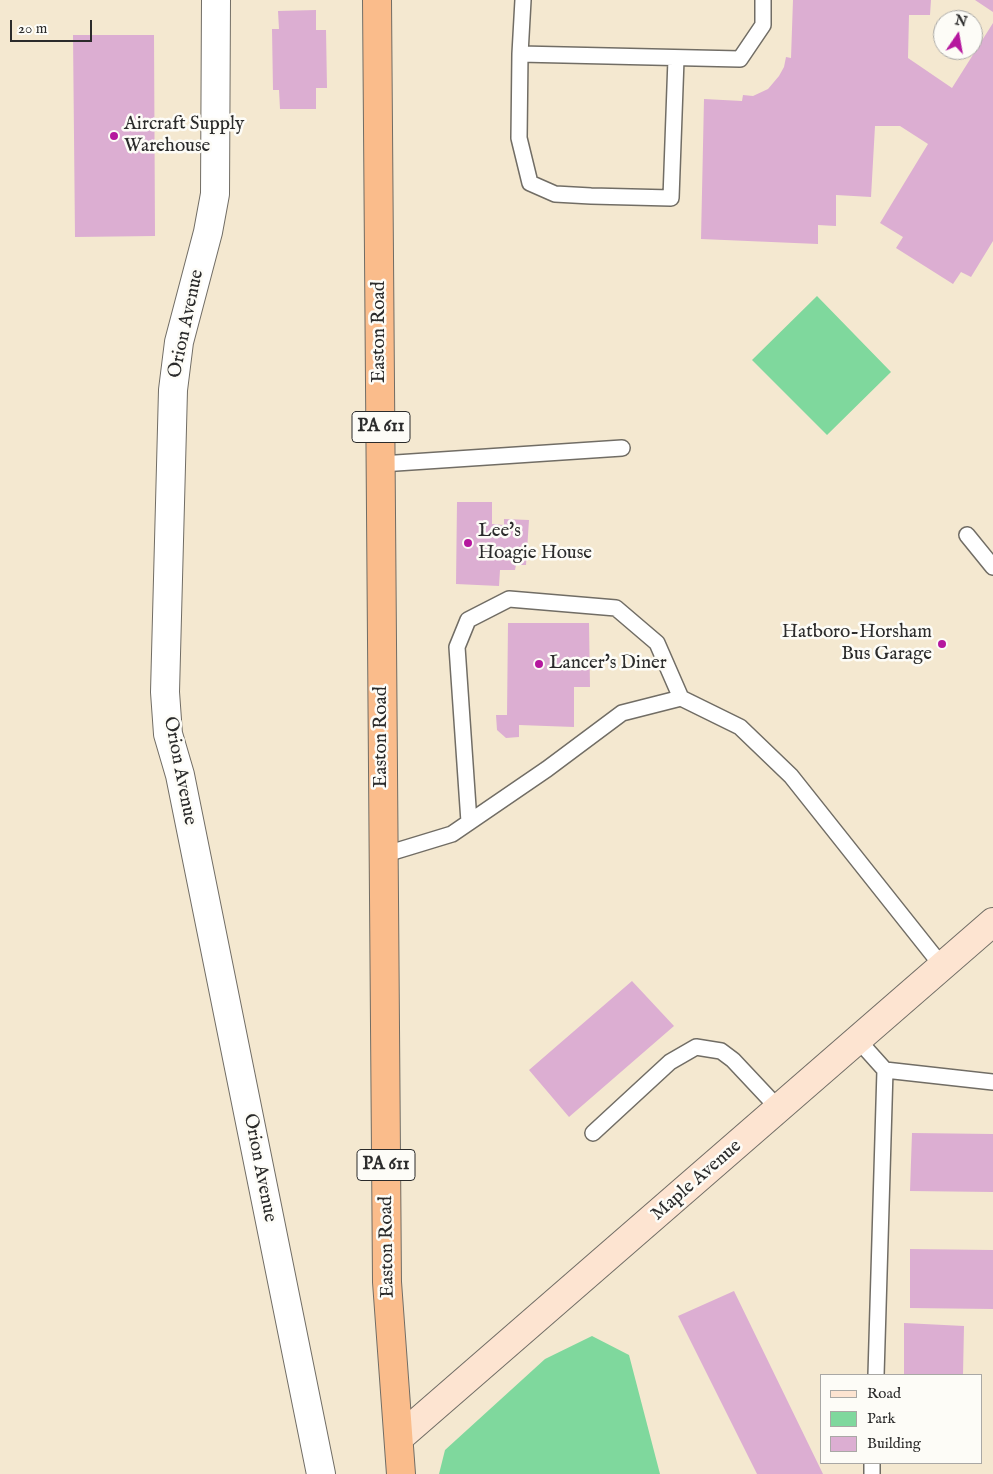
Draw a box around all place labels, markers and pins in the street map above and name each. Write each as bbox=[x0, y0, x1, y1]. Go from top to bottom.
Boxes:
place label: Aircraft Supply Warehouse bbox=[124, 114, 244, 158]
marker: Aircraft Supply Warehouse bbox=[108, 130, 120, 142]
place label: Lee's Hoagie House bbox=[478, 521, 592, 565]
marker: Lee's Hoagie House bbox=[462, 537, 474, 549]
place label: Hatboro-Horsham Bus Garage bbox=[782, 622, 932, 666]
marker: Hatboro-Horsham Bus Garage bbox=[936, 638, 948, 650]
place label: Lancer's Diner bbox=[549, 653, 667, 675]
marker: Lancer's Diner bbox=[533, 658, 545, 670]

